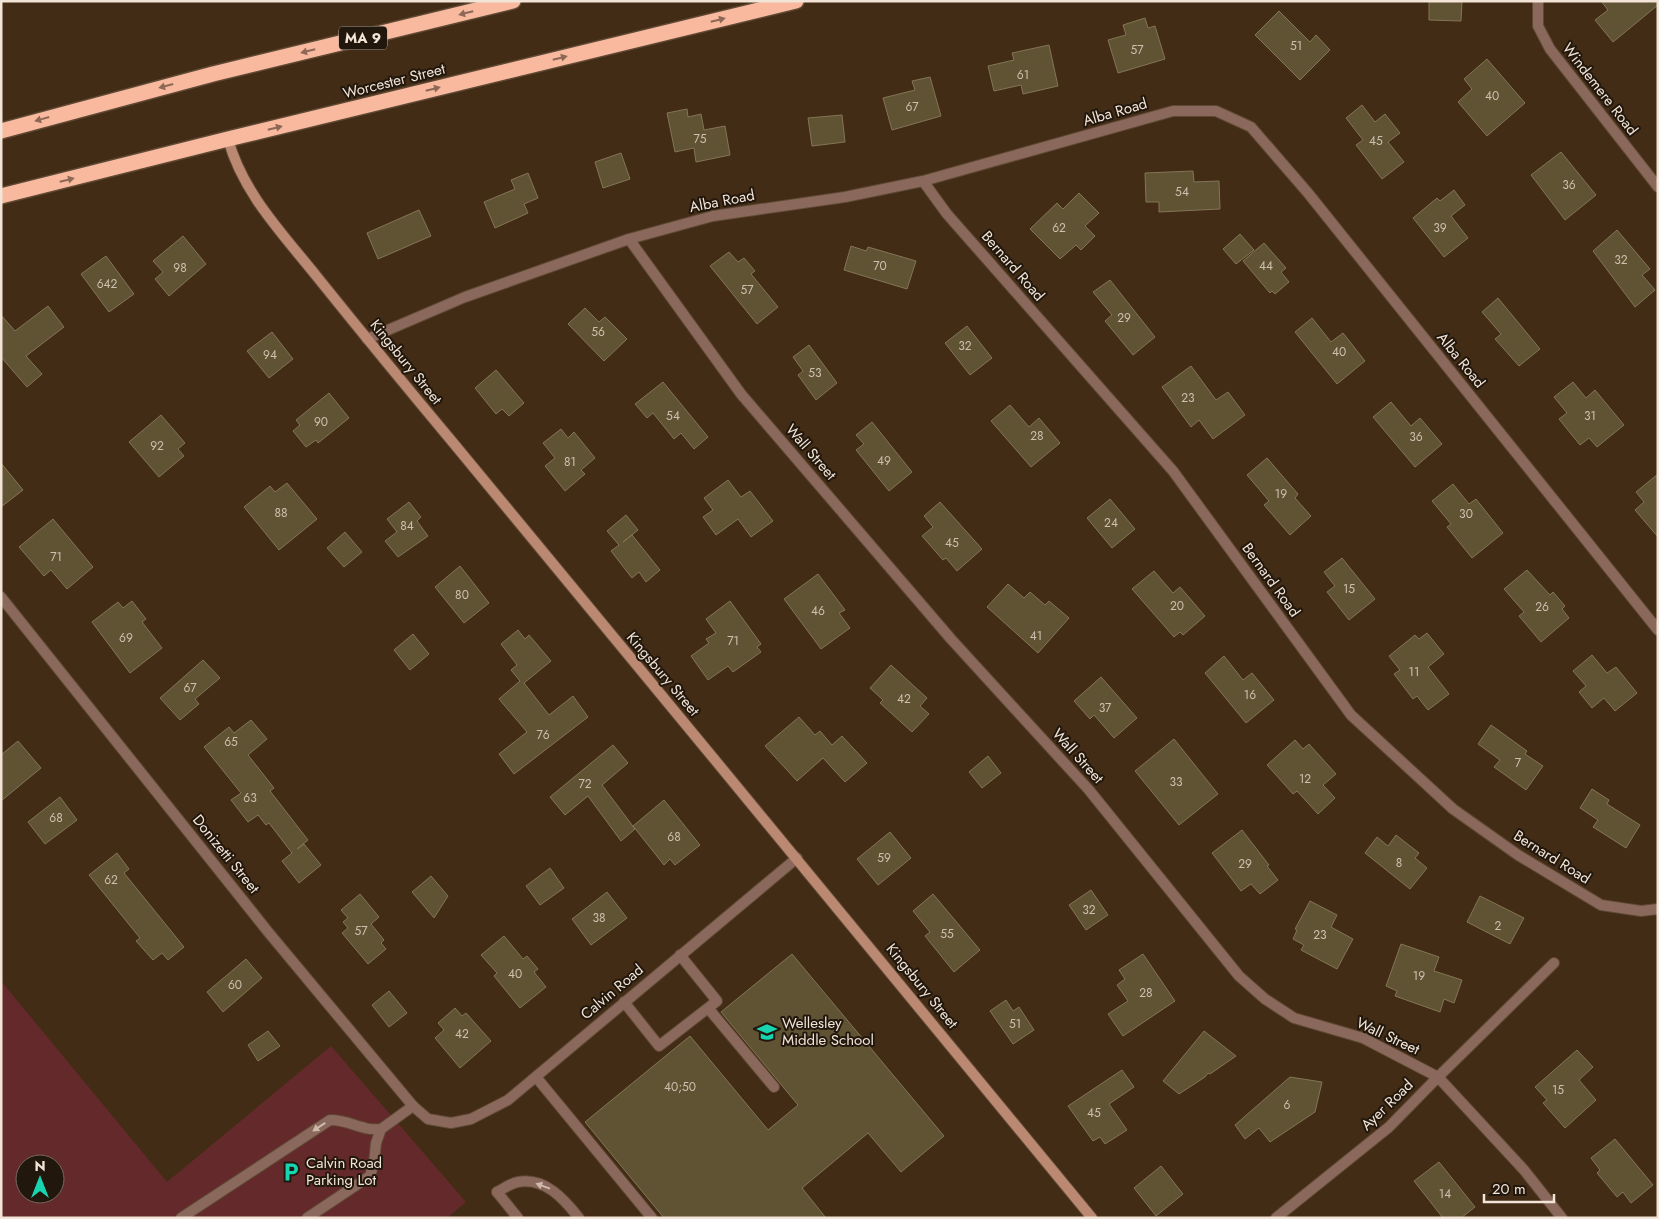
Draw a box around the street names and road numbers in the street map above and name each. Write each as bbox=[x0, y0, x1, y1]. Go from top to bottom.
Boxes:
road number: MA 9 bbox=[339, 26, 387, 49]
street label: Windemere Road bbox=[1557, 38, 1643, 140]
street label: Worcester Street bbox=[341, 58, 448, 104]
street label: Alba Road bbox=[1080, 92, 1150, 132]
street label: Alba Road bbox=[688, 184, 756, 218]
street label: Bernard Road bbox=[976, 226, 1050, 306]
street label: Kingsbury Street bbox=[365, 315, 447, 410]
street label: Alba Road bbox=[1432, 327, 1490, 393]
street label: Wall Street bbox=[780, 419, 842, 485]
street label: Bernard Road bbox=[1237, 538, 1305, 622]
street label: Kingsbury Street bbox=[621, 627, 705, 721]
street label: Wall Street bbox=[1047, 723, 1109, 789]
street label: Donizetti Street bbox=[187, 810, 265, 899]
street label: Bernard Road bbox=[1509, 825, 1595, 889]
street label: Kingsbury Street bbox=[881, 939, 963, 1034]
street label: Calvin Road bbox=[576, 959, 648, 1025]
street label: Wall Street bbox=[1353, 1012, 1424, 1060]
street label: Ayer Road bbox=[1356, 1074, 1418, 1136]

